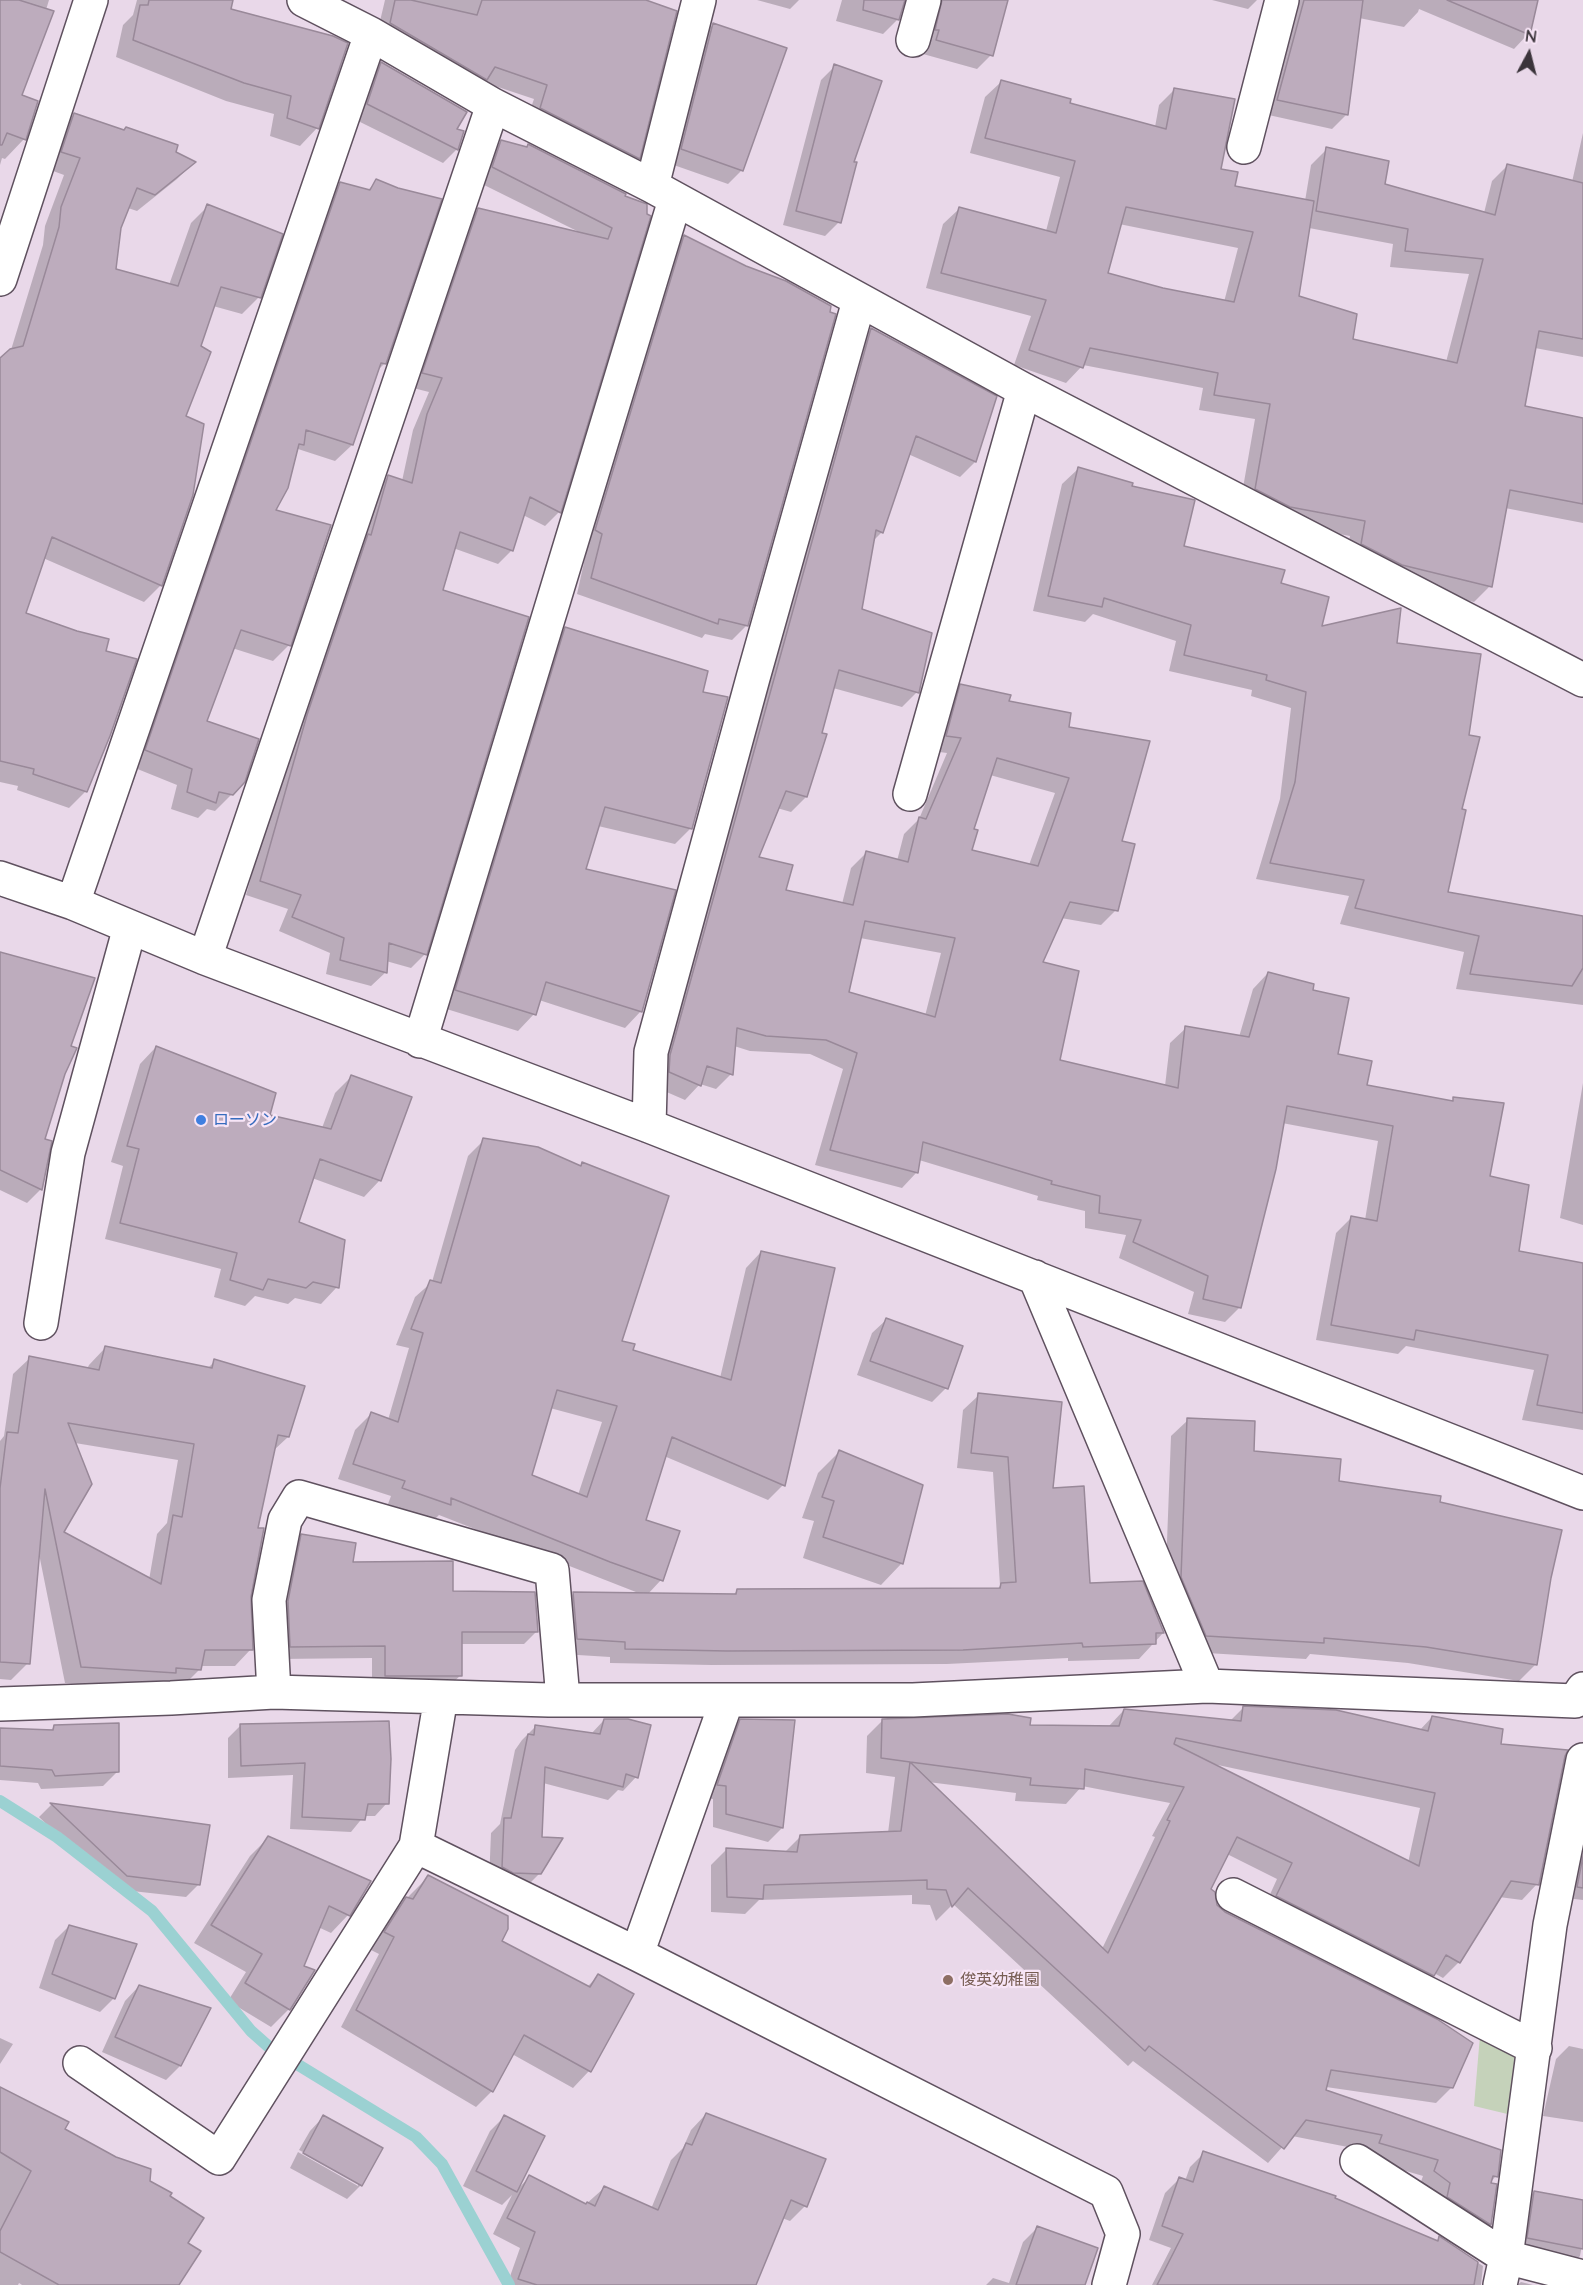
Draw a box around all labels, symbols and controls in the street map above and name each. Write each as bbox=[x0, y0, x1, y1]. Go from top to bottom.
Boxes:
north arrow bbox=[1499, 24, 1559, 84]
text: N bbox=[1524, 25, 1538, 47]
place label: ローソン bbox=[213, 1110, 277, 1130]
marker: ローソン bbox=[194, 1113, 208, 1127]
place label: 俊英幼稚園 bbox=[960, 1970, 1040, 1990]
marker: 俊英幼稚園 bbox=[941, 1973, 955, 1987]

